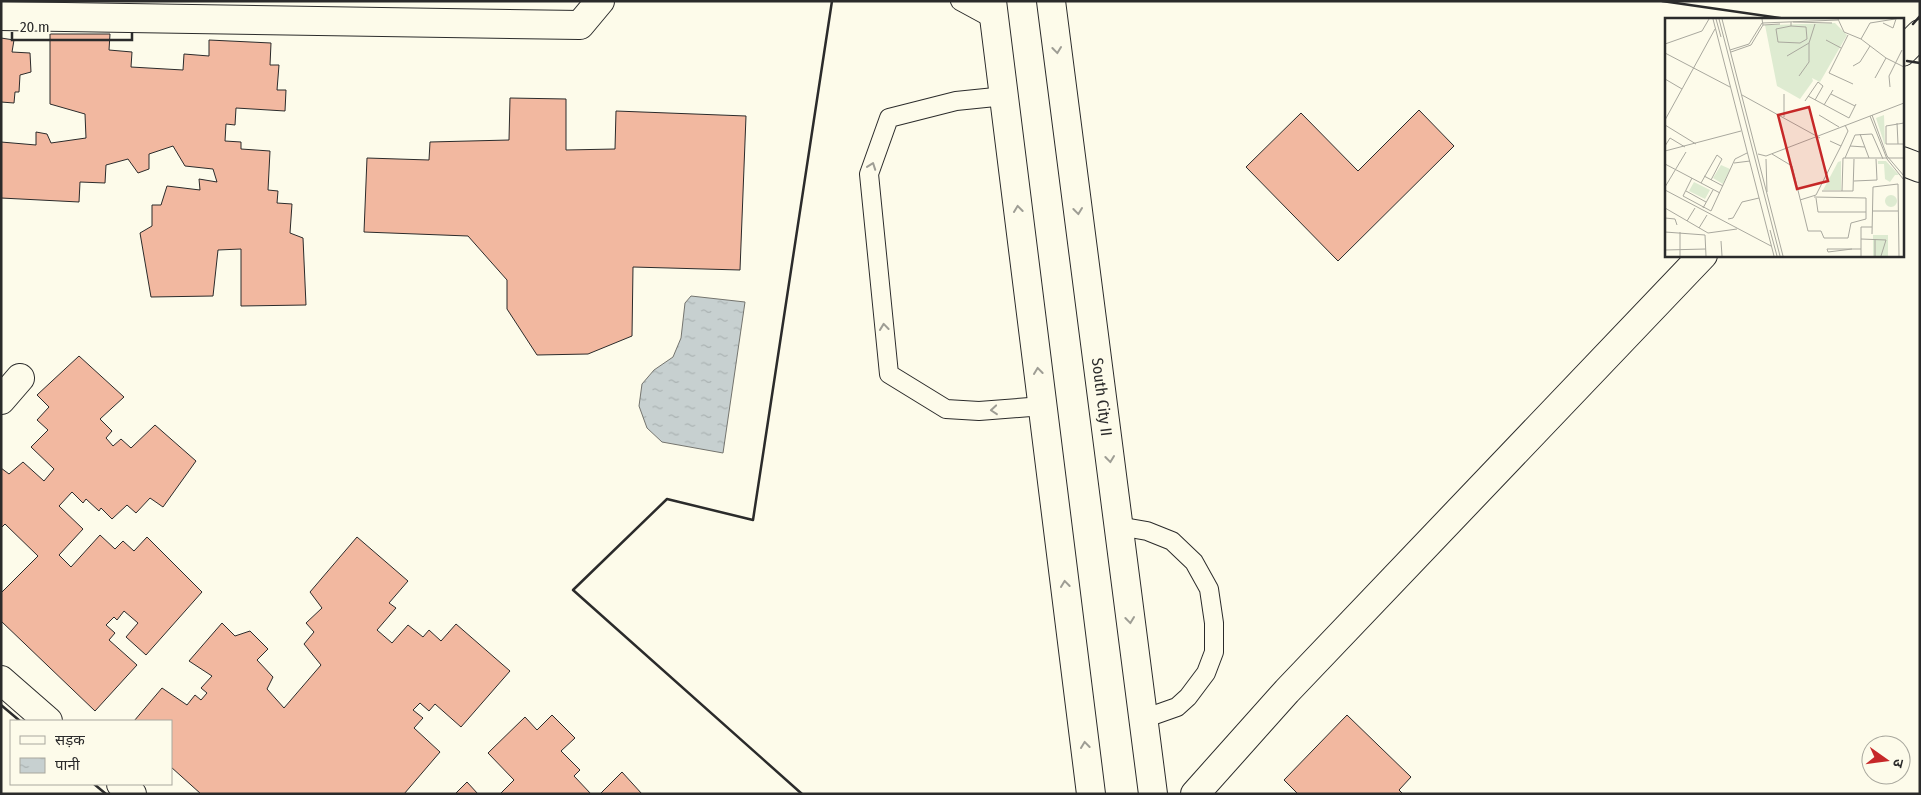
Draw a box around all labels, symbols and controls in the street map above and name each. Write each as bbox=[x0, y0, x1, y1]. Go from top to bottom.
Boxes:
scale bar bbox=[12, 10, 132, 42]
text: 20 m bbox=[20, 18, 50, 36]
inset map bbox=[1665, 18, 1904, 256]
one-way arrow bbox=[1051, 46, 1062, 54]
one-way arrow bbox=[866, 162, 876, 171]
one-way arrow bbox=[1014, 205, 1024, 214]
one-way arrow bbox=[1072, 207, 1083, 215]
one-way arrow bbox=[879, 323, 890, 331]
street label: South City II bbox=[1088, 357, 1116, 437]
one-way arrow bbox=[1033, 366, 1044, 374]
one-way arrow bbox=[990, 404, 998, 415]
one-way arrow bbox=[1104, 454, 1114, 463]
one-way arrow bbox=[1060, 580, 1071, 588]
one-way arrow bbox=[1124, 616, 1135, 624]
legend bbox=[10, 720, 172, 785]
text: सड़क bbox=[55, 731, 85, 749]
north arrow bbox=[1861, 735, 1911, 785]
one-way arrow bbox=[1080, 741, 1091, 749]
text: पानी bbox=[55, 756, 81, 774]
text: उ bbox=[1889, 757, 1907, 770]

